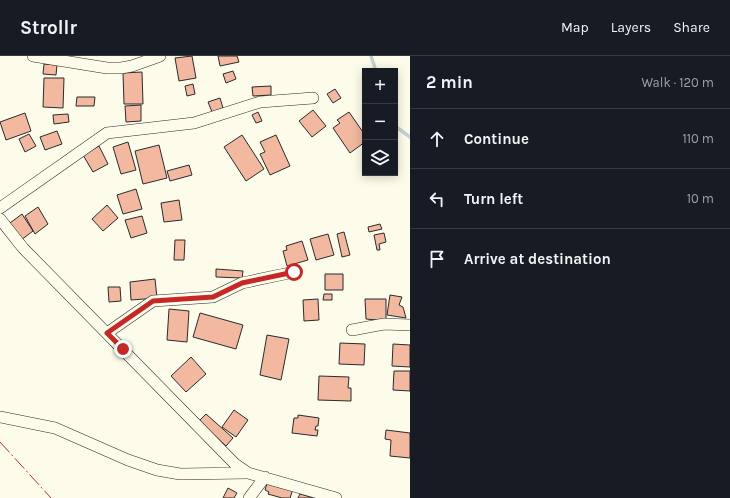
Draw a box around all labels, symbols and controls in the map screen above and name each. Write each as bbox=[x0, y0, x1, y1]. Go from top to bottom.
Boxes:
text: Strollr bbox=[20, 17, 77, 39]
text: Map bbox=[561, 19, 589, 36]
text: Layers bbox=[611, 19, 651, 36]
text: Share bbox=[673, 19, 710, 36]
map controls bbox=[362, 68, 398, 176]
button: + bbox=[362, 68, 398, 104]
text: 2 min bbox=[426, 72, 473, 92]
text: Walk · 120 m bbox=[641, 75, 714, 90]
button: − bbox=[362, 104, 398, 140]
icon: ahead bbox=[426, 128, 448, 150]
text: Continue bbox=[464, 130, 529, 148]
text: 110 m bbox=[682, 131, 714, 146]
button: layers bbox=[362, 140, 398, 176]
icon: left bbox=[426, 188, 448, 210]
text: Turn left bbox=[464, 190, 523, 208]
text: 10 m bbox=[687, 191, 714, 206]
icon: arrive bbox=[426, 248, 448, 270]
text: Arrive at destination bbox=[464, 250, 611, 268]
route start bbox=[285, 263, 303, 281]
route end bbox=[114, 340, 132, 358]

